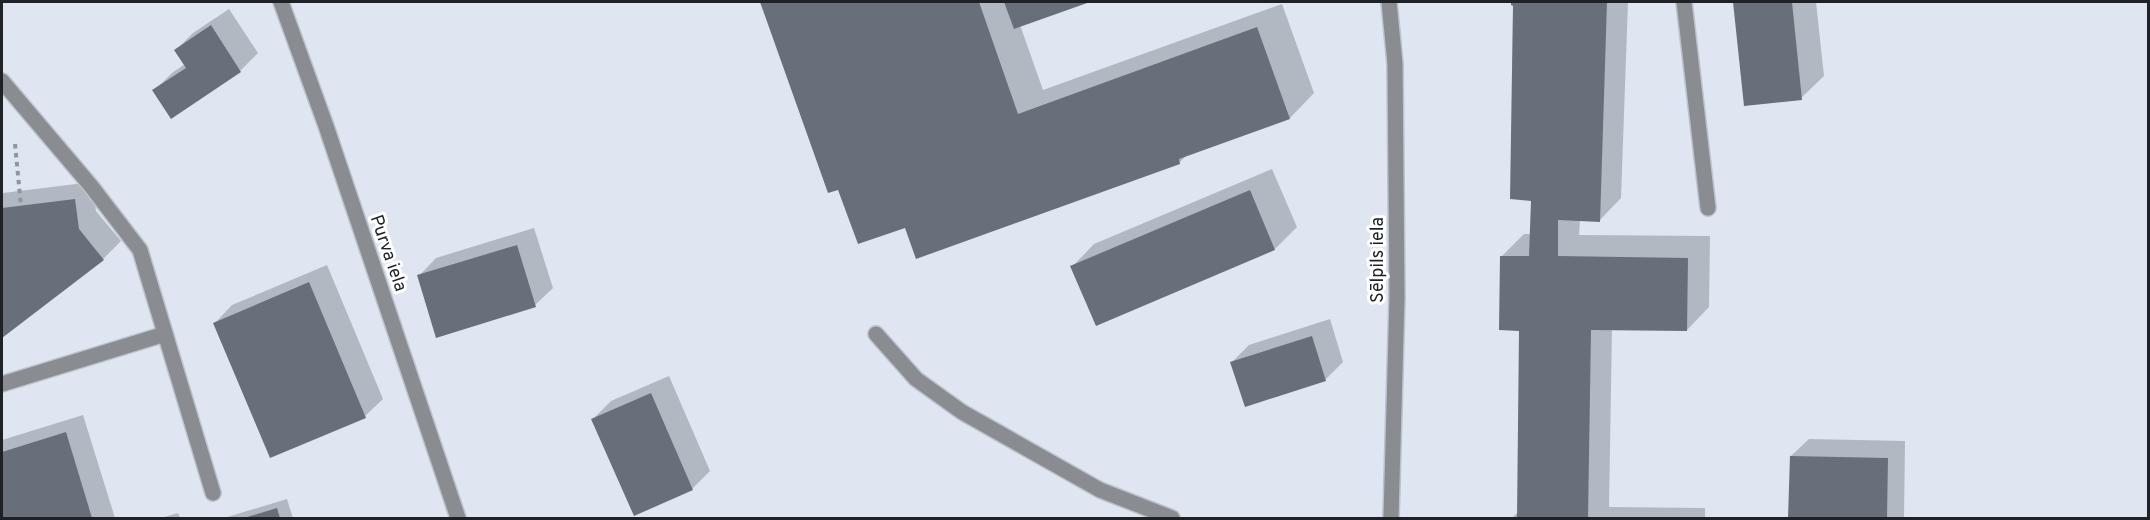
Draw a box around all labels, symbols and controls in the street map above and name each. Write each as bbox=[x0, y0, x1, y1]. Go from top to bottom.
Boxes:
street label: Purva iela bbox=[364, 212, 411, 295]
street label: Sēlpils iela bbox=[1367, 217, 1390, 303]

